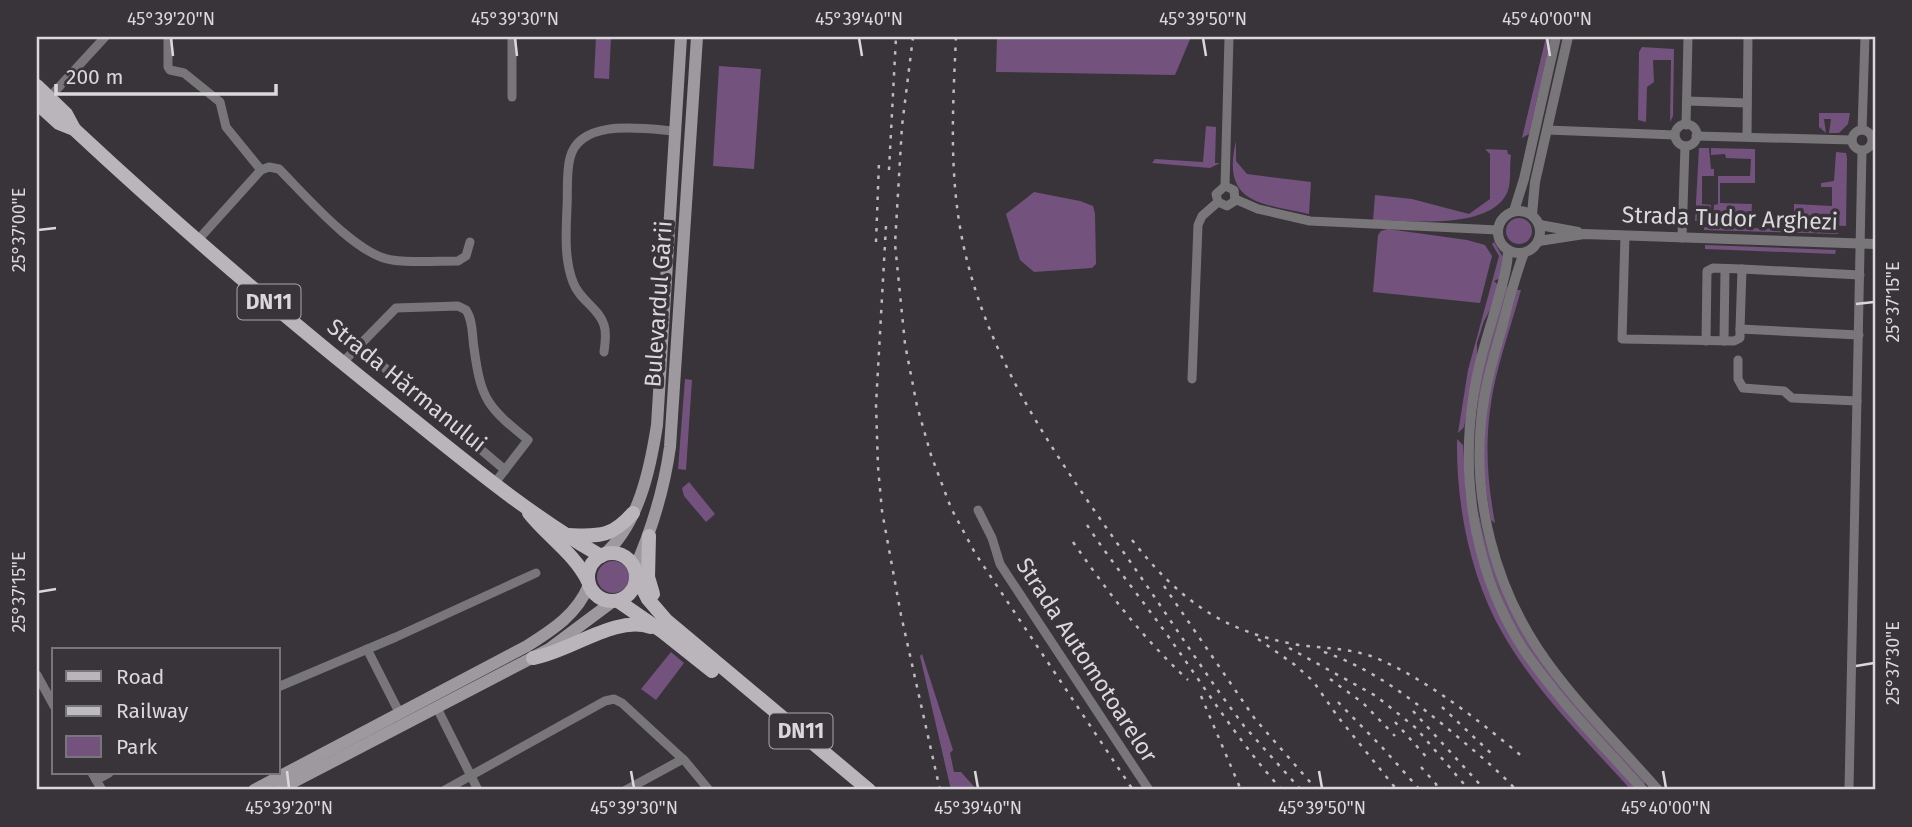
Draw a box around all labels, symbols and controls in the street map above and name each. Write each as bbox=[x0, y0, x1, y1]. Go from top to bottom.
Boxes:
text: 45°39'20"N bbox=[127, 8, 215, 30]
text: 45°39'30"N bbox=[471, 8, 559, 30]
text: 45°39'40"N bbox=[815, 8, 903, 30]
text: 45°39'50"N bbox=[1159, 8, 1247, 30]
text: 45°40'00"N bbox=[1502, 8, 1592, 30]
scale bar bbox=[56, 52, 276, 96]
text: 200 m bbox=[66, 64, 123, 90]
text: 25°37'00"E bbox=[8, 188, 30, 272]
street label: Strada Tudor Arghezi bbox=[1621, 200, 1839, 236]
street label: Bulevardul Gării bbox=[638, 220, 678, 388]
text: 25°37'15"E bbox=[1882, 261, 1904, 343]
road number: DN11 bbox=[238, 284, 300, 320]
street label: Strada Hărmanului bbox=[322, 312, 492, 458]
text: 25°37'15"E bbox=[8, 551, 30, 633]
street label: Strada Automotoarelor bbox=[1010, 552, 1164, 768]
text: 25°37'30"E bbox=[1882, 621, 1904, 705]
legend bbox=[52, 648, 280, 774]
text: Road bbox=[116, 664, 164, 690]
text: Railway bbox=[116, 698, 189, 724]
road number: DN11 bbox=[770, 714, 832, 748]
text: Park bbox=[116, 734, 158, 760]
text: 45°39'20"N bbox=[245, 797, 333, 819]
text: 45°39'30"N bbox=[590, 797, 678, 819]
text: 45°39'40"N bbox=[934, 797, 1022, 819]
text: 45°39'50"N bbox=[1278, 797, 1366, 819]
text: 45°40'00"N bbox=[1621, 797, 1711, 819]

